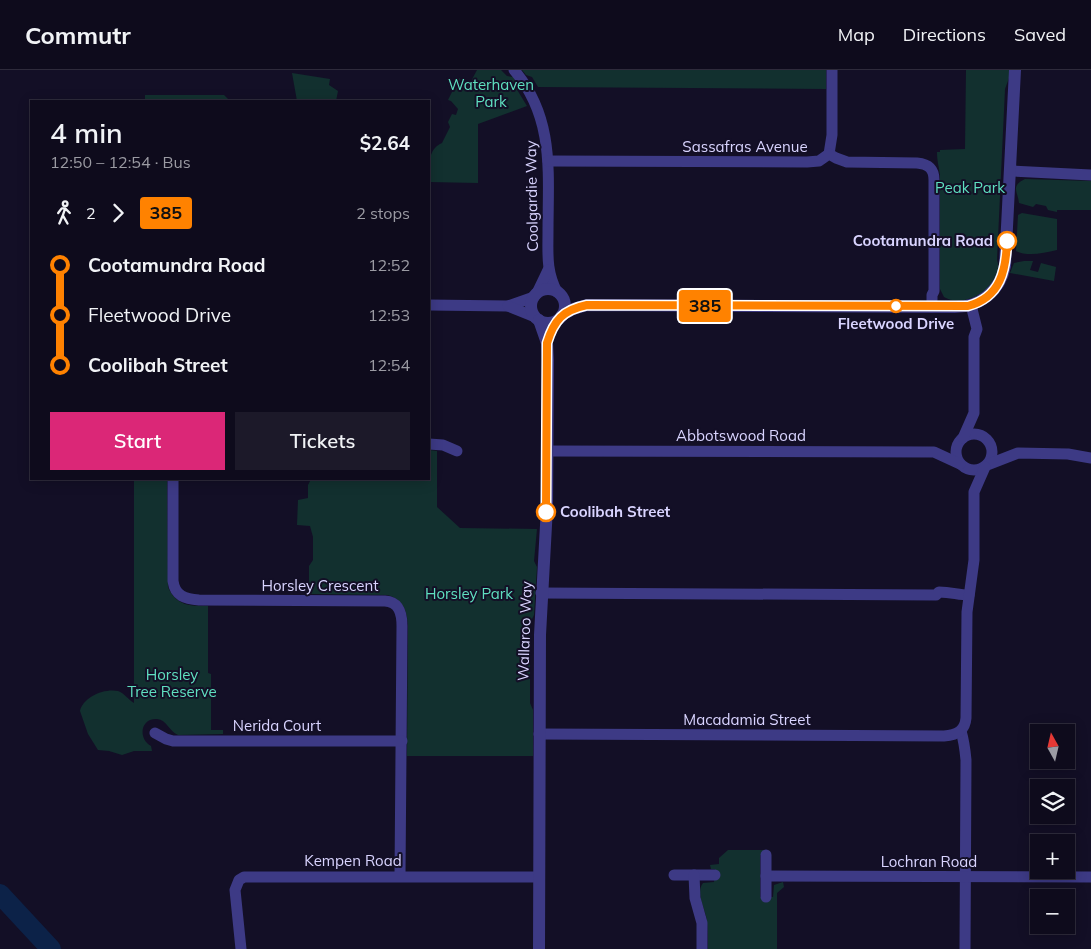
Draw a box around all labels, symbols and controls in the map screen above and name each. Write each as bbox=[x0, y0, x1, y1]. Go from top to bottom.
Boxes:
text: Commutr bbox=[25, 20, 131, 50]
text: Map bbox=[838, 23, 875, 46]
text: Directions bbox=[903, 23, 986, 46]
text: Saved bbox=[1014, 23, 1066, 46]
park label: Waterhaven Park bbox=[448, 75, 534, 111]
text: 4 min bbox=[50, 115, 123, 150]
text: $2.64 bbox=[360, 131, 410, 155]
street label: Sassafras Avenue bbox=[682, 137, 808, 156]
street label: Coolgardie Way bbox=[521, 140, 542, 252]
text: 12:50 – 12:54 · Bus bbox=[50, 152, 191, 172]
park label: Peak Park bbox=[935, 178, 1005, 197]
icon: walk bbox=[50, 199, 78, 227]
icon: forward bbox=[104, 199, 132, 227]
text: 385 bbox=[150, 201, 182, 224]
text: 2 bbox=[86, 203, 96, 223]
text: 2 stops bbox=[356, 203, 410, 223]
place label: Cootamundra Road bbox=[853, 231, 993, 250]
marker: Cootamundra Road bbox=[997, 231, 1017, 251]
text: Cootamundra Road bbox=[88, 253, 266, 277]
text: 12:52 bbox=[368, 255, 410, 275]
line badge: 385 bbox=[676, 290, 734, 322]
text: 385 bbox=[689, 294, 721, 317]
marker: Fleetwood Drive bbox=[889, 299, 903, 313]
text: Fleetwood Drive bbox=[88, 303, 231, 327]
text: 12:53 bbox=[368, 305, 410, 325]
place label: Fleetwood Drive bbox=[838, 314, 954, 333]
text: Coolibah Street bbox=[88, 353, 228, 377]
text: 12:54 bbox=[368, 355, 410, 375]
button: Start bbox=[50, 412, 225, 470]
button: Tickets bbox=[235, 412, 410, 470]
street label: Abbotswood Road bbox=[676, 426, 806, 445]
marker: Coolibah Street bbox=[536, 502, 556, 522]
place label: Coolibah Street bbox=[560, 502, 671, 521]
street label: Horsley Crescent bbox=[261, 576, 379, 595]
street label: Wallaroo Way bbox=[513, 581, 536, 681]
park label: Horsley Park bbox=[425, 584, 513, 603]
park label: Horsley Tree Reserve bbox=[127, 665, 217, 701]
street label: Macadamia Street bbox=[683, 710, 811, 729]
street label: Nerida Court bbox=[233, 716, 321, 735]
north arrow bbox=[1030, 724, 1075, 769]
map controls bbox=[1030, 724, 1075, 934]
button: layers bbox=[1030, 779, 1075, 824]
button: + bbox=[1030, 834, 1075, 879]
street label: Kempen Road bbox=[304, 851, 402, 870]
street label: Lochran Road bbox=[881, 852, 977, 871]
button: − bbox=[1030, 889, 1075, 934]

